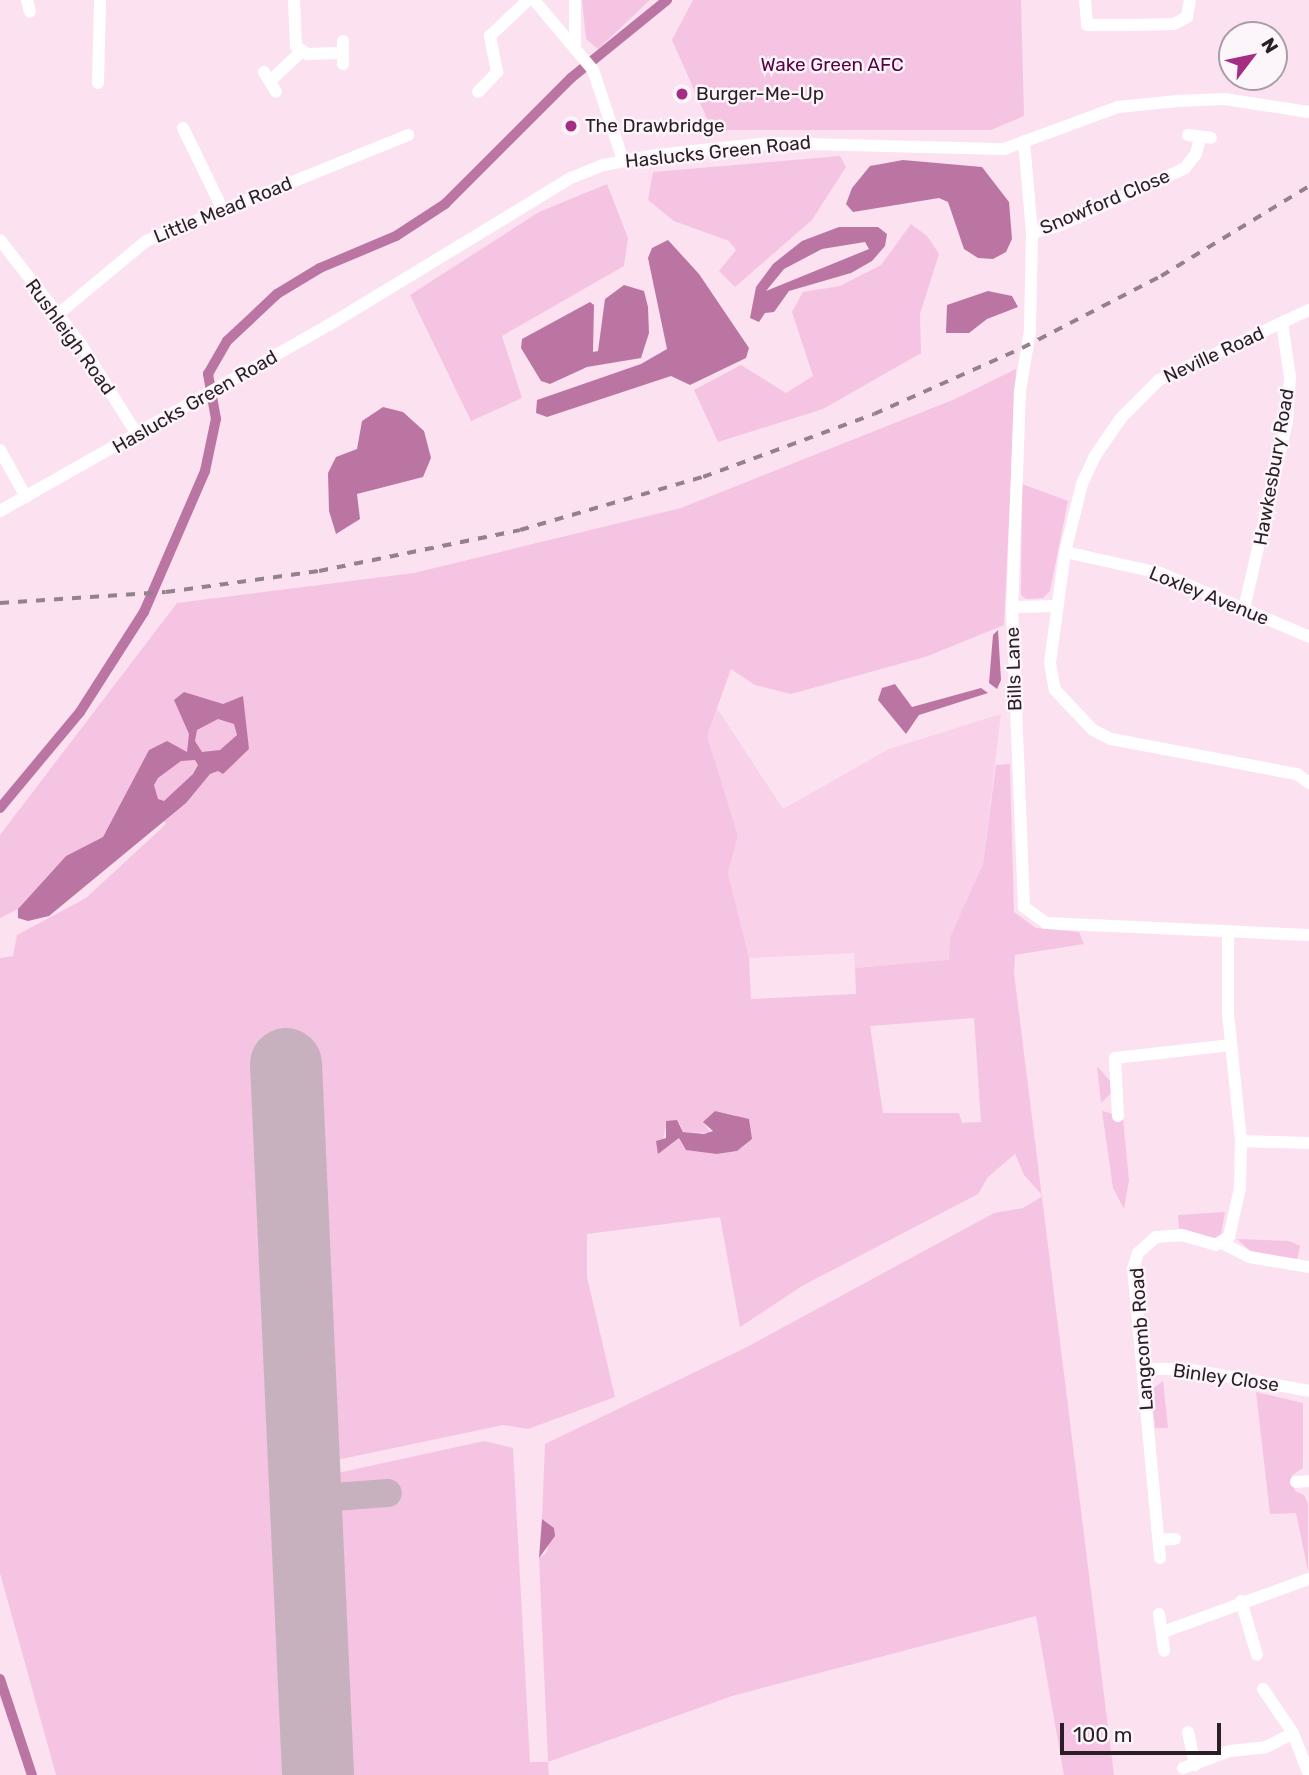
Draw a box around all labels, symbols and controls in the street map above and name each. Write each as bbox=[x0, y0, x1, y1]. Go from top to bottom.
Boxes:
north arrow bbox=[1218, 21, 1288, 91]
text: N bbox=[1256, 34, 1283, 58]
park label: Wake Green AFC bbox=[760, 54, 904, 76]
place label: Burger-Me-Up bbox=[696, 83, 824, 105]
marker: Burger-Me-Up bbox=[674, 86, 690, 102]
place label: The Drawbridge bbox=[585, 115, 725, 137]
marker: The Drawbridge bbox=[563, 118, 579, 134]
street label: Haslucks Green Road bbox=[624, 131, 812, 173]
street label: Snowford Close bbox=[1037, 164, 1173, 240]
street label: Little Mead Road bbox=[150, 172, 296, 248]
street label: Rushleigh Road bbox=[20, 275, 120, 399]
street label: Neville Road bbox=[1160, 322, 1268, 388]
street label: Haslucks Green Road bbox=[108, 345, 282, 459]
street label: Hawkesbury Road bbox=[1249, 387, 1299, 547]
street label: Loxley Avenue bbox=[1145, 561, 1273, 631]
street label: Bills Lane bbox=[1001, 627, 1027, 711]
street label: Langcomb Road bbox=[1126, 1267, 1158, 1411]
street label: Binley Close bbox=[1171, 1359, 1281, 1397]
scale bar bbox=[1064, 1708, 1225, 1752]
text: 100 m bbox=[1073, 1722, 1132, 1747]

